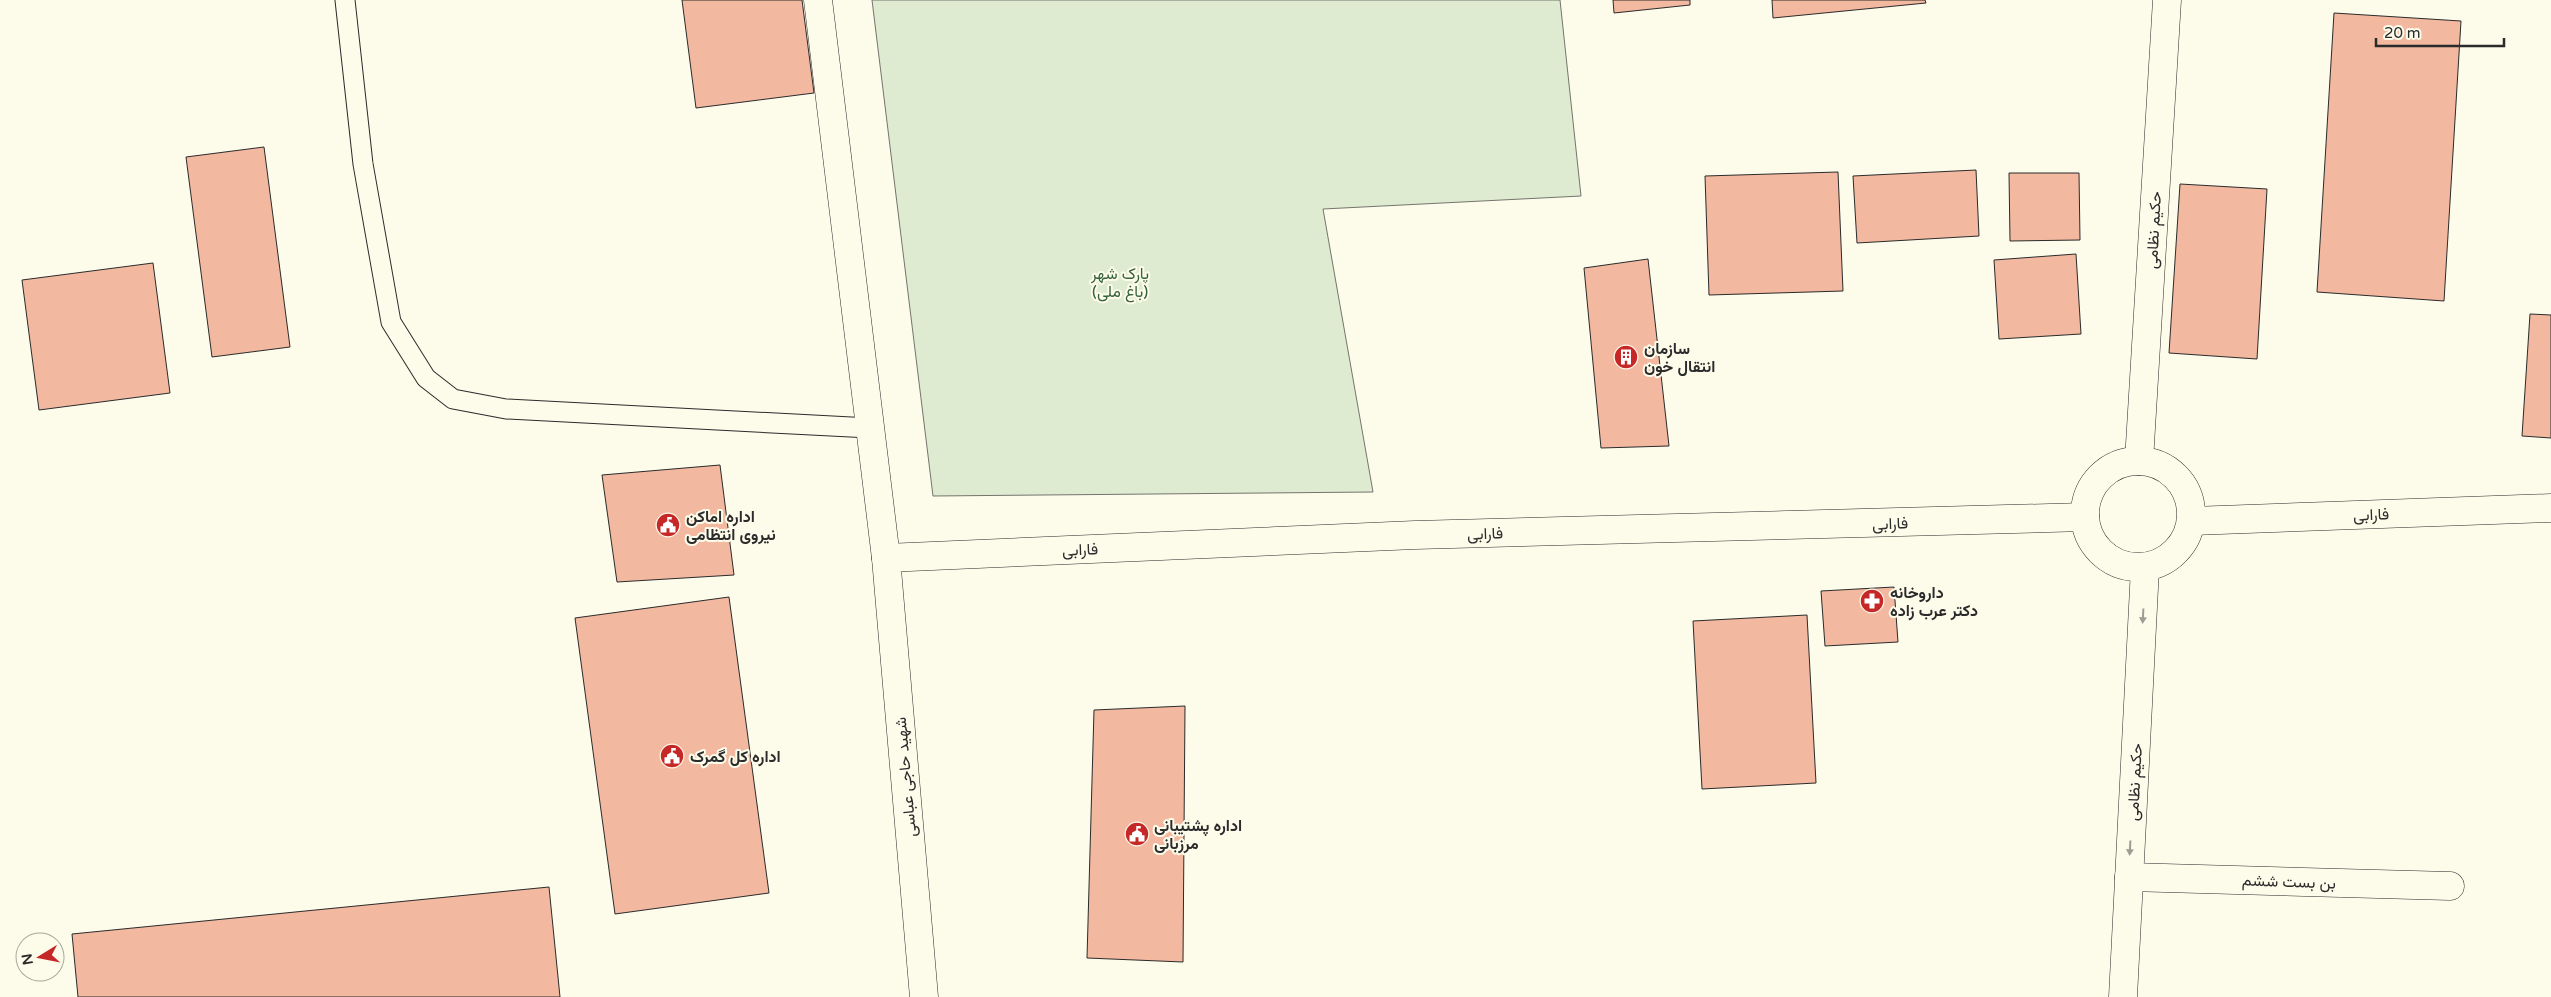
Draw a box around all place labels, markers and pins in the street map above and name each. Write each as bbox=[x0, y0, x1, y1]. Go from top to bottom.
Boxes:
place label: سازمان انتقال خون bbox=[1644, 339, 1715, 377]
building icon: سازمان انتقال خون bbox=[1613, 344, 1639, 370]
place label: اداره اماکن نیروی انتظامی bbox=[686, 507, 776, 545]
public building icon: اداره اماکن نیروی انتظامی bbox=[655, 512, 681, 538]
place label: داروخانه دکتر عرب زاده bbox=[1890, 583, 1978, 621]
pharmacy icon: داروخانه دکتر عرب زاده bbox=[1859, 588, 1885, 614]
public building icon: اداره کل گمرک bbox=[659, 743, 685, 769]
place label: اداره کل گمرک bbox=[690, 747, 781, 767]
place label: اداره پشتیبانی مرزبانی bbox=[1154, 816, 1242, 854]
public building icon: اداره پشتیبانی مرزبانی bbox=[1124, 821, 1150, 847]

